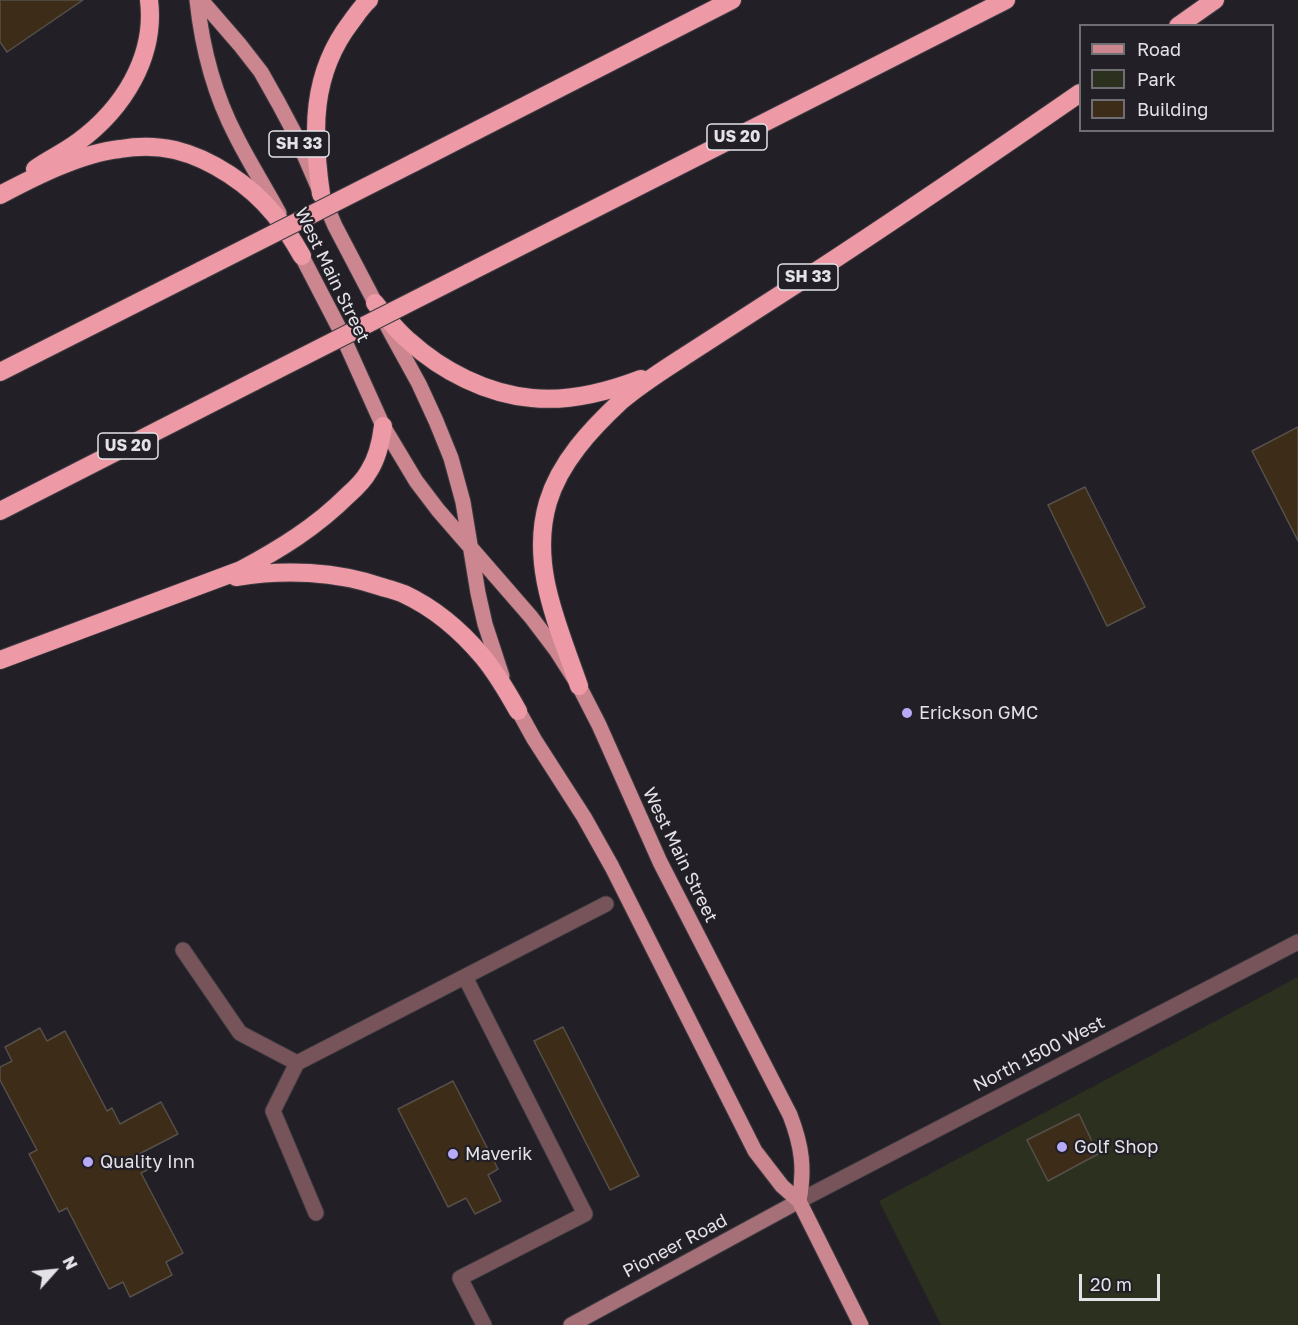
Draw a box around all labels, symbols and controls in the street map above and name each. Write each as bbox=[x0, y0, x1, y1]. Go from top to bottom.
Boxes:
legend bbox=[1079, 24, 1274, 132]
text: Road bbox=[1137, 38, 1181, 60]
text: Park bbox=[1137, 68, 1176, 90]
text: Building bbox=[1137, 98, 1208, 120]
road number: US 20 bbox=[707, 124, 767, 150]
road number: SH 33 bbox=[269, 131, 329, 157]
street label: West Main Street bbox=[290, 204, 374, 346]
road number: SH 33 bbox=[778, 264, 838, 290]
road number: US 20 bbox=[98, 433, 158, 459]
place label: Erickson GMC bbox=[919, 702, 1038, 724]
marker: Erickson GMC bbox=[900, 706, 914, 720]
street label: West Main Street bbox=[638, 784, 722, 926]
street label: North 1500 West bbox=[970, 1012, 1108, 1096]
place label: Golf Shop bbox=[1074, 1136, 1158, 1158]
marker: Golf Shop bbox=[1055, 1140, 1069, 1154]
place label: Maverik bbox=[465, 1143, 532, 1165]
marker: Maverik bbox=[446, 1147, 460, 1161]
place label: Quality Inn bbox=[100, 1151, 195, 1173]
marker: Quality Inn bbox=[81, 1155, 95, 1169]
street label: Pioneer Road bbox=[619, 1209, 731, 1283]
north arrow bbox=[24, 1241, 84, 1301]
text: N bbox=[58, 1253, 82, 1273]
scale bar bbox=[1082, 1262, 1163, 1300]
text: 20 m bbox=[1090, 1273, 1132, 1295]

